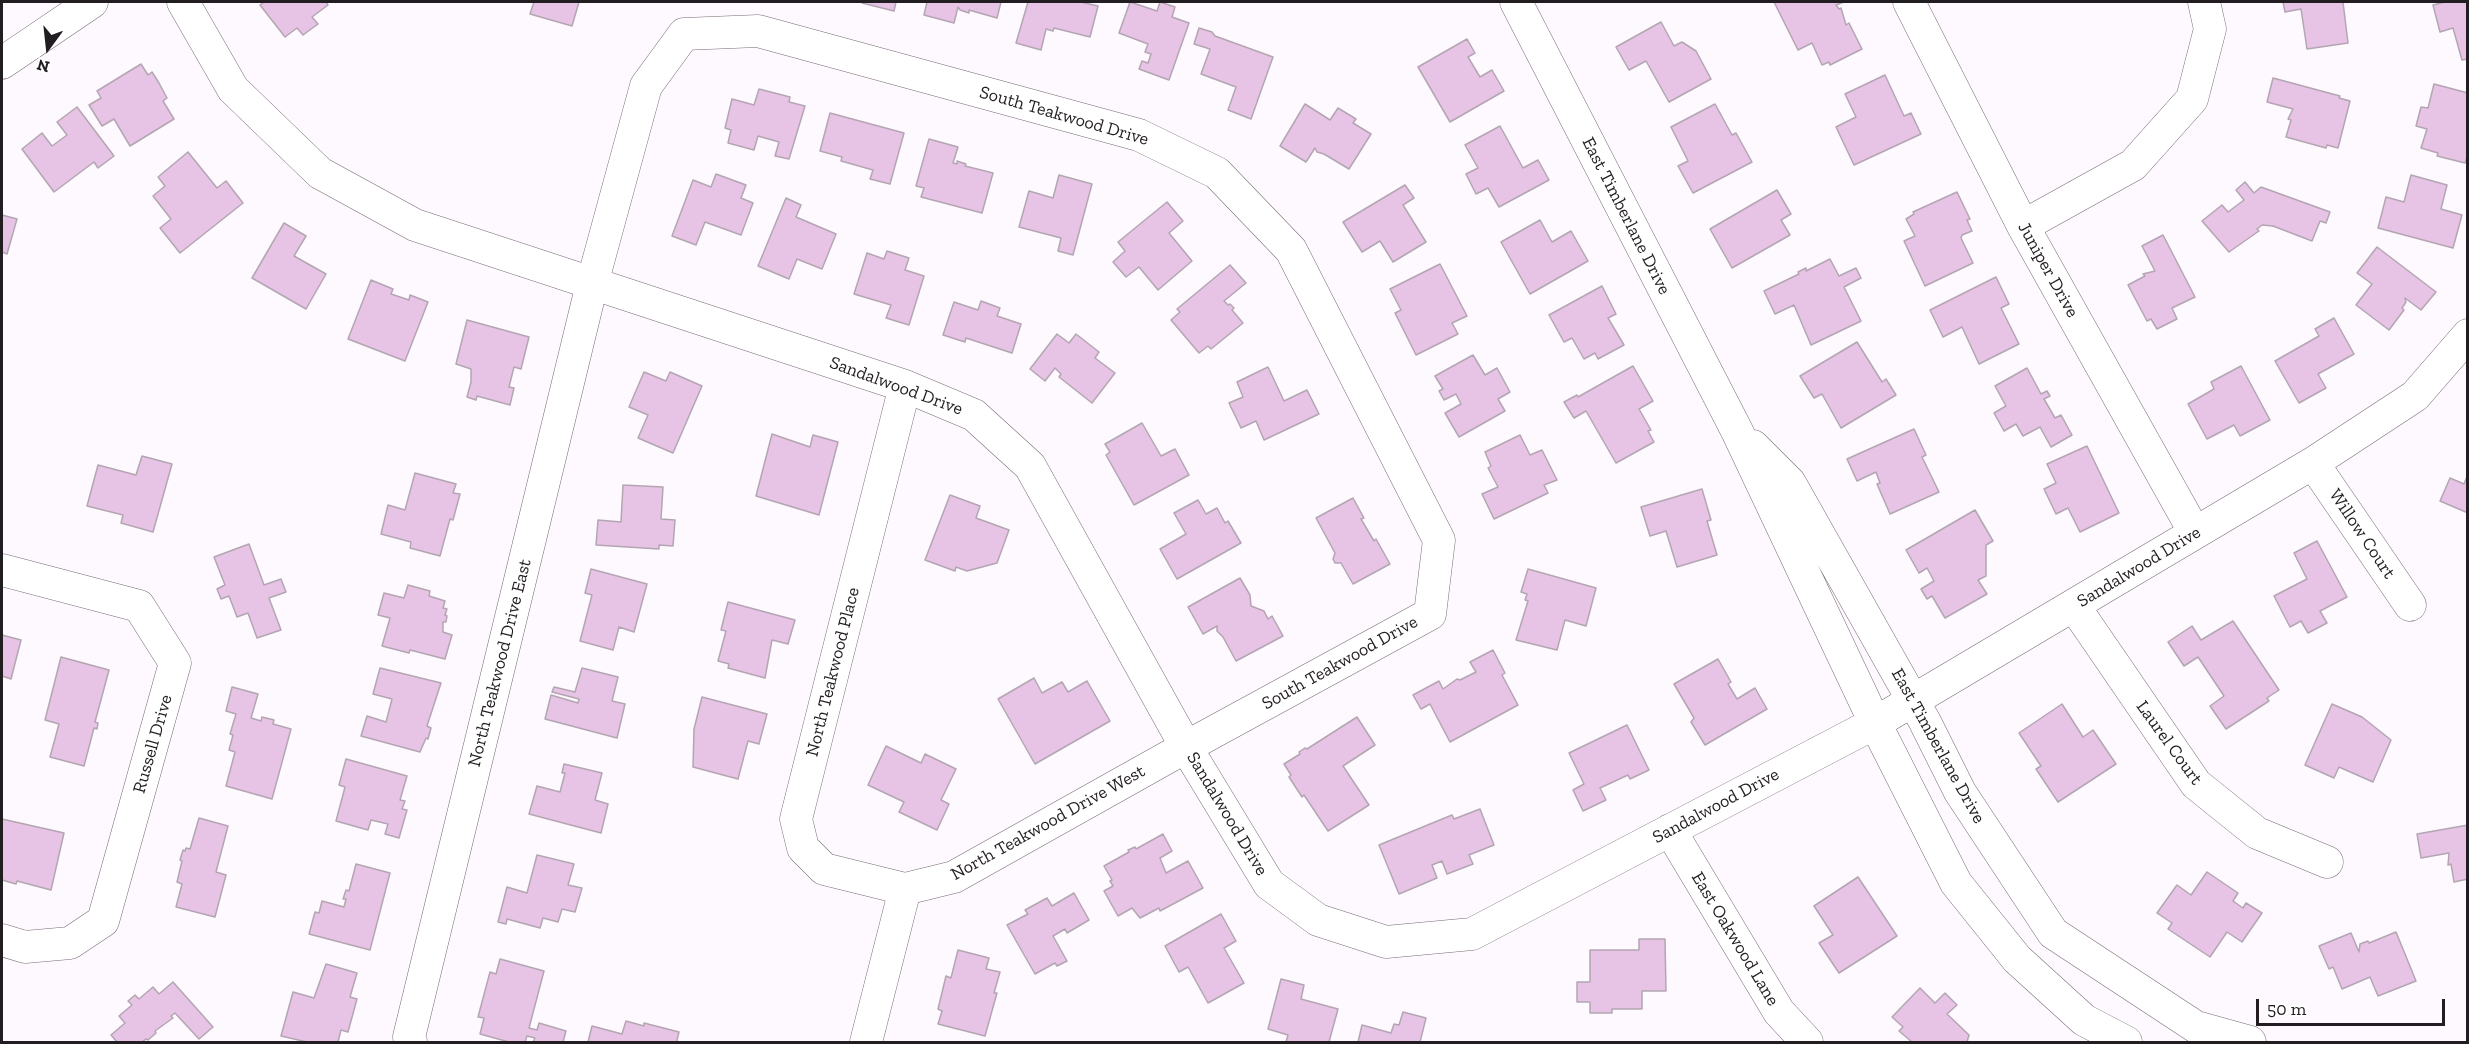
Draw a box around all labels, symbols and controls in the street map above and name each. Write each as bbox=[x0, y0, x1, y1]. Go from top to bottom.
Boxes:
north arrow bbox=[18, 18, 78, 78]
text: N bbox=[35, 55, 52, 77]
street label: South Teakwood Drive bbox=[977, 82, 1151, 150]
street label: East Timberlane Drive bbox=[1577, 134, 1675, 298]
street label: Juniper Drive bbox=[2013, 219, 2083, 321]
street label: Sandalwood Drive bbox=[826, 352, 966, 420]
street label: Willow Court bbox=[2324, 485, 2400, 583]
street label: Sandalwood Drive bbox=[2073, 522, 2205, 612]
street label: North Teakwood Drive East bbox=[464, 557, 536, 769]
street label: North Teakwood Place bbox=[802, 585, 864, 759]
street label: South Teakwood Drive bbox=[1258, 611, 1422, 715]
street label: East Timberlane Drive bbox=[1886, 665, 1990, 827]
street label: Russell Drive bbox=[129, 692, 177, 796]
street label: Laurel Court bbox=[2131, 697, 2207, 789]
street label: Sandalwood Drive bbox=[1182, 748, 1272, 880]
street label: North Teakwood Drive West bbox=[947, 761, 1149, 885]
street label: Sandalwood Drive bbox=[1649, 764, 1783, 848]
street label: East Oakwood Lane bbox=[1687, 868, 1783, 1010]
scale bar bbox=[2259, 987, 2448, 1025]
text: 50 m bbox=[2267, 998, 2306, 1020]

